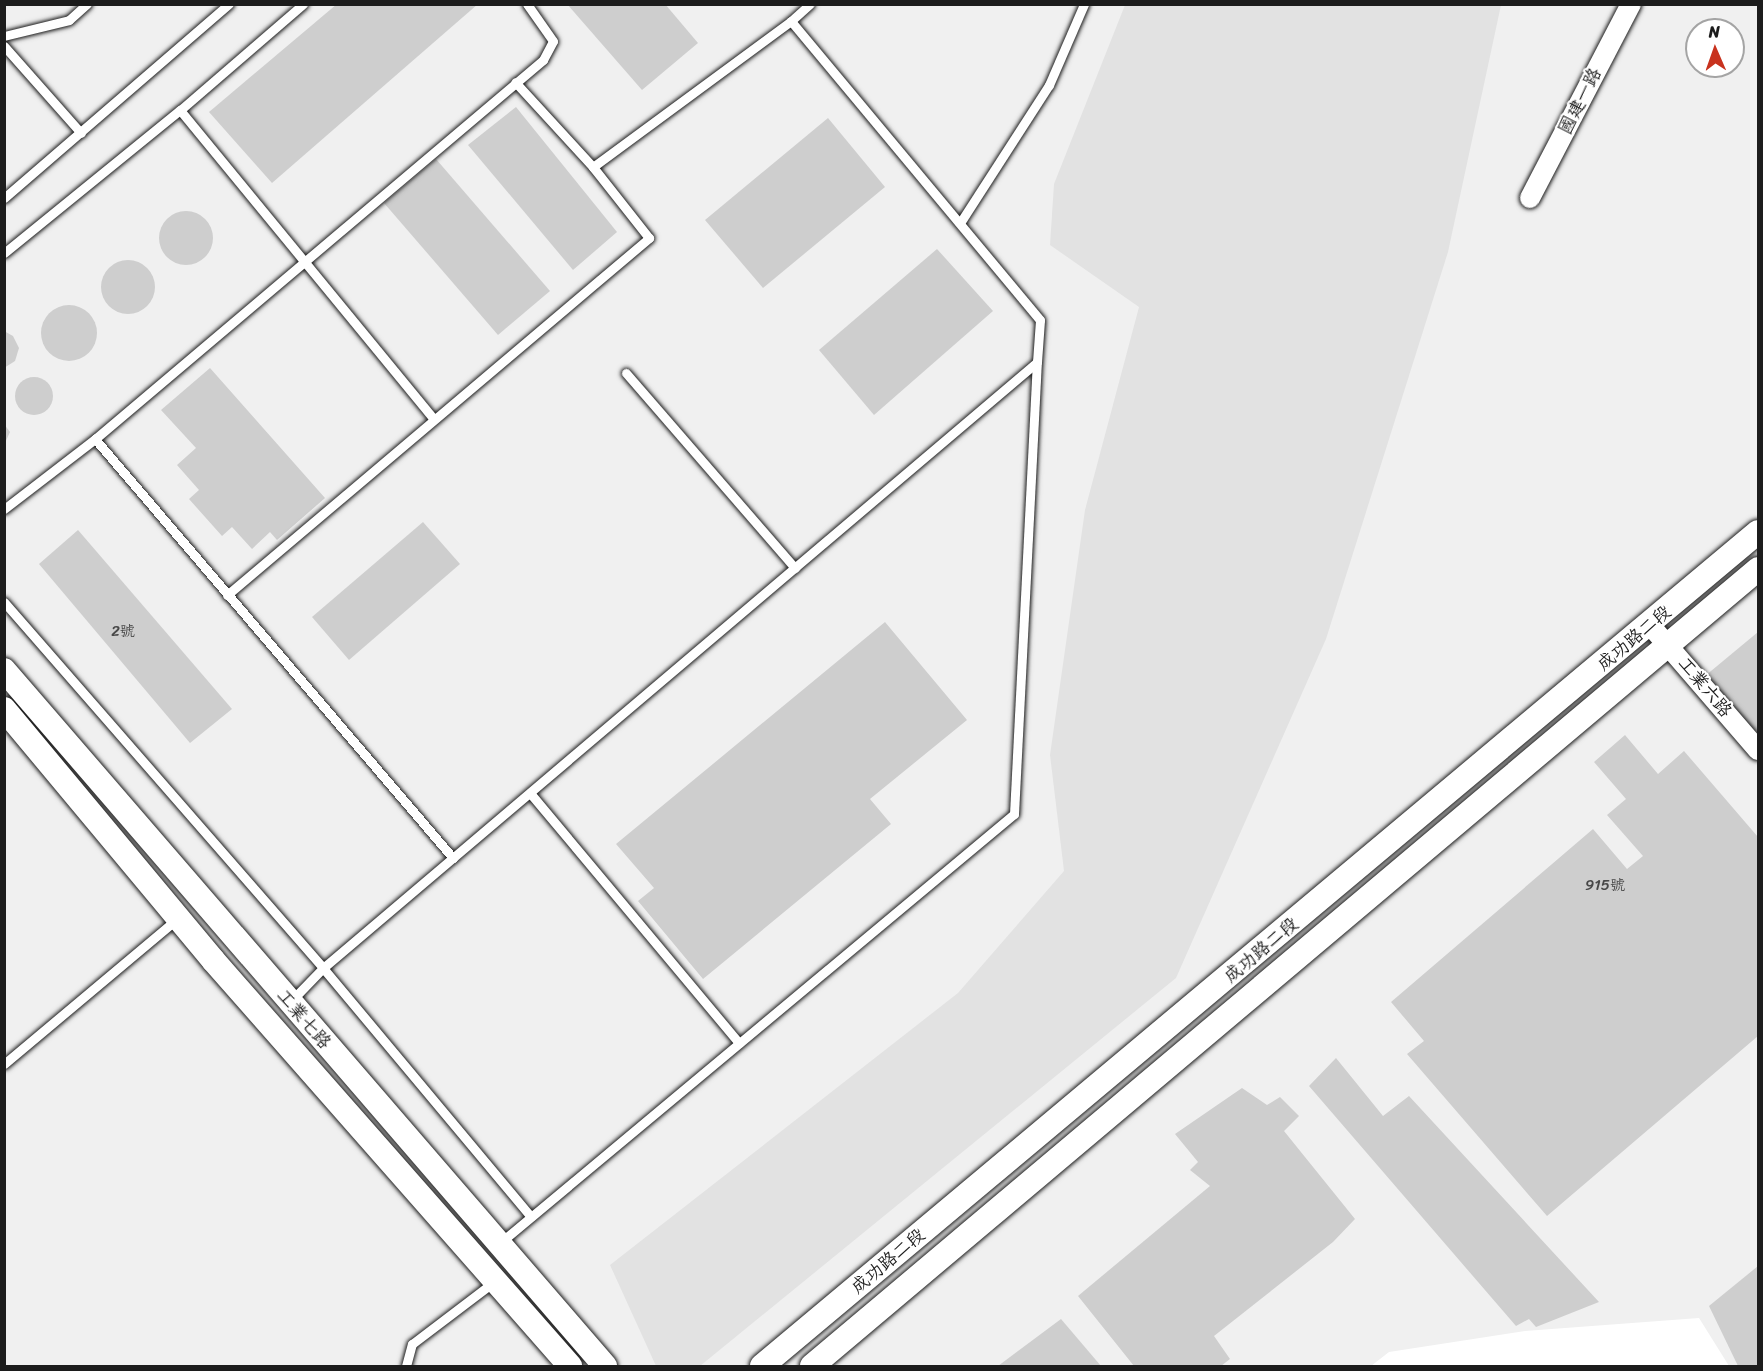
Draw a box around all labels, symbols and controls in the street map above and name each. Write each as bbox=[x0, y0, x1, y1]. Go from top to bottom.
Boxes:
text: N bbox=[1708, 17, 1720, 46]
north arrow bbox=[1685, 18, 1745, 78]
street label: 國建一路 bbox=[1554, 64, 1606, 138]
street label: 成功路二段 bbox=[1593, 601, 1675, 675]
house number: 2號 bbox=[111, 623, 135, 641]
street label: 工業六路 bbox=[1674, 652, 1736, 722]
house number: 915號 bbox=[1585, 877, 1625, 895]
street label: 成功路二段 bbox=[1220, 913, 1302, 987]
street label: 工業七路 bbox=[272, 985, 336, 1053]
street label: 成功路二段 bbox=[847, 1224, 929, 1298]

